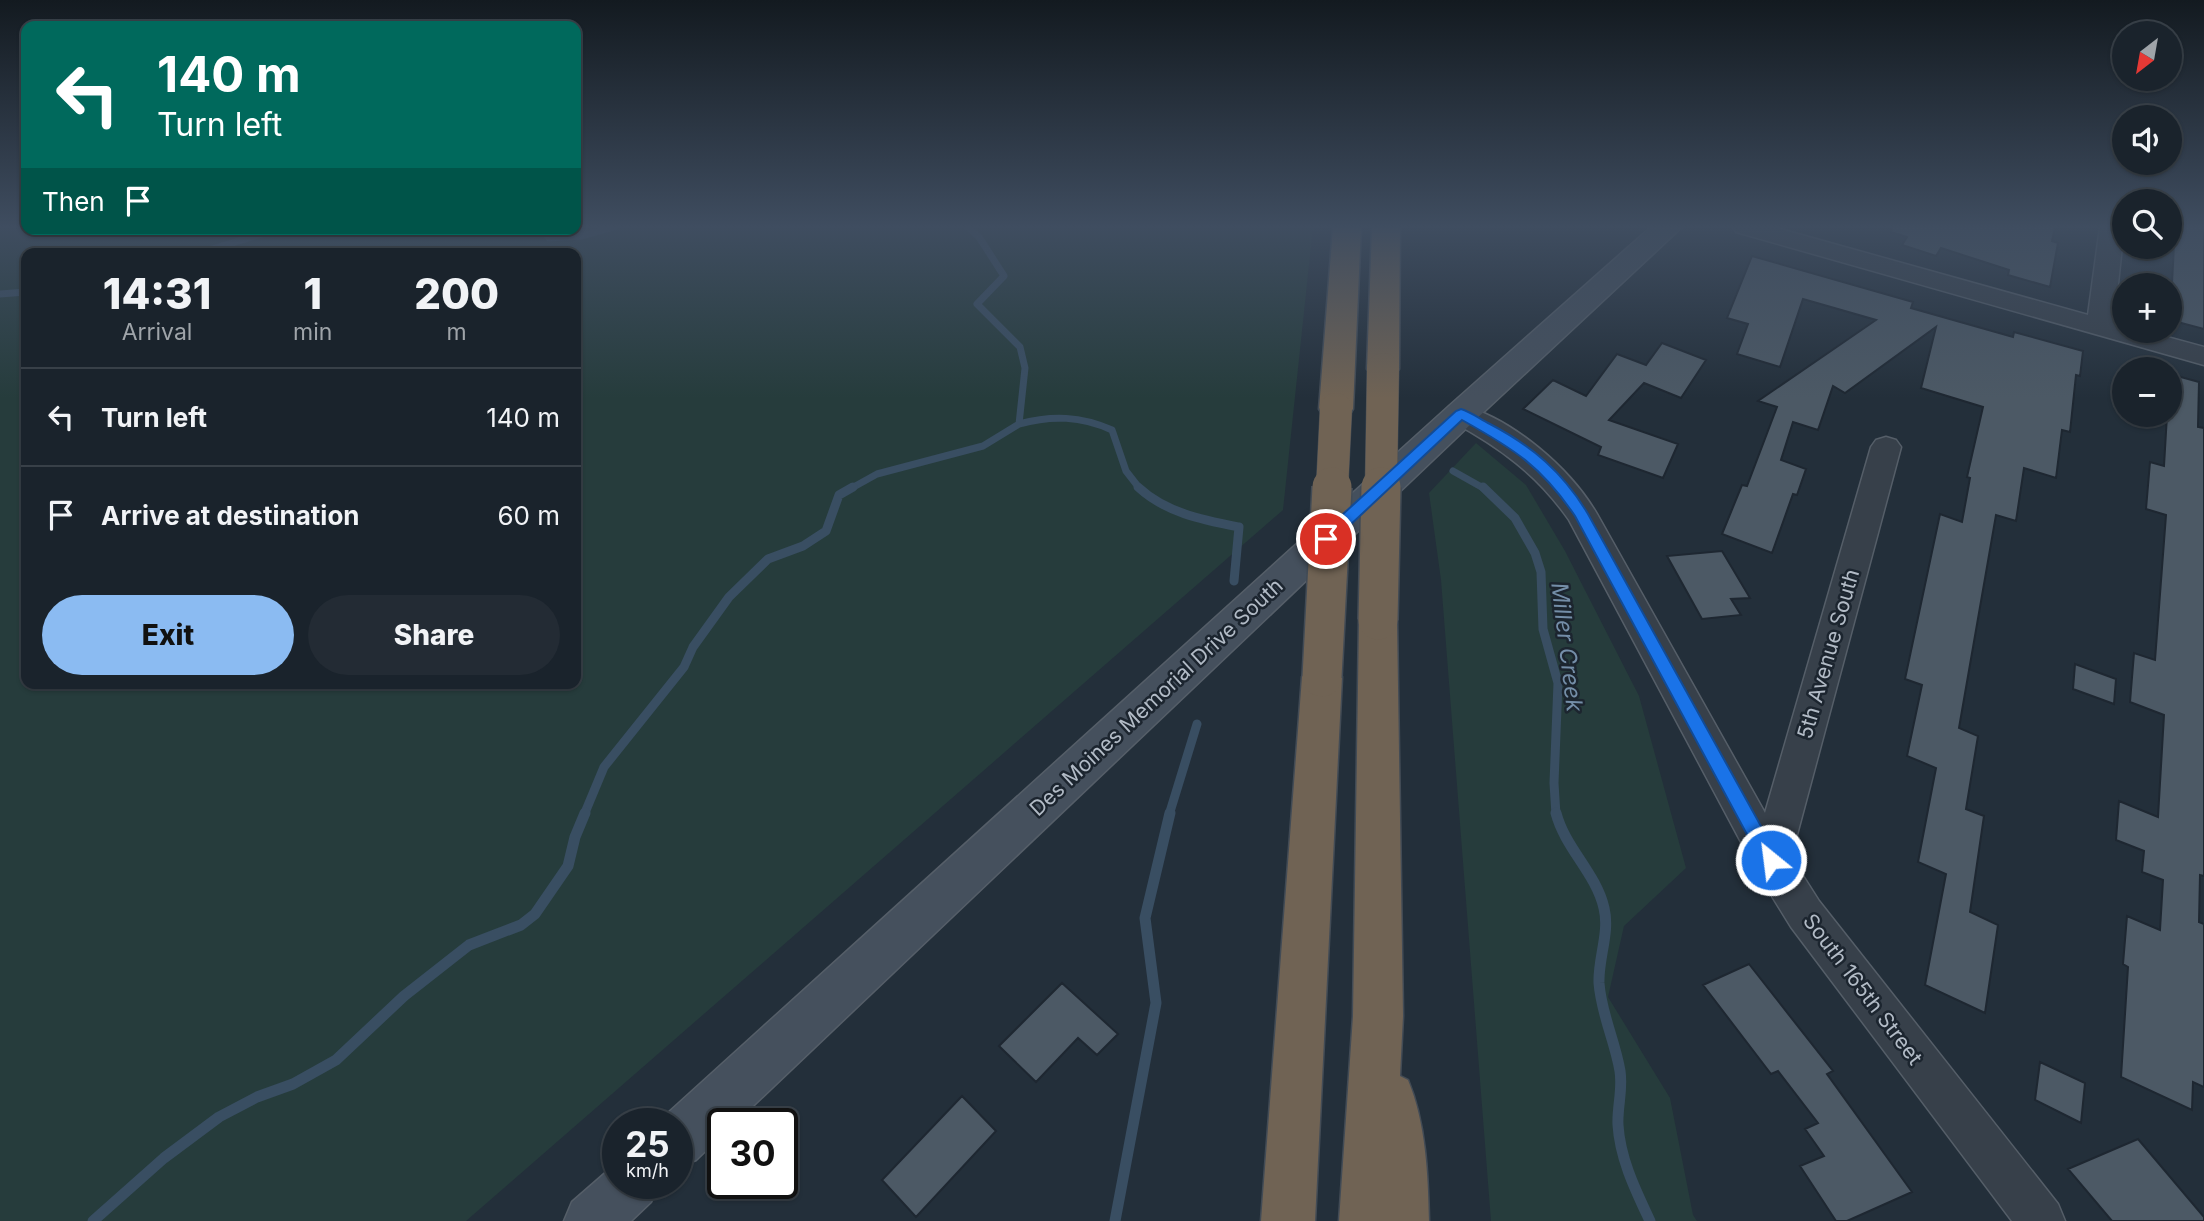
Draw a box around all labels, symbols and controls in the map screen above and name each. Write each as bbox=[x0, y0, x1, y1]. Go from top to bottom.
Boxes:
north arrow bbox=[2112, 21, 2182, 91]
map controls bbox=[2112, 21, 2182, 427]
text: 140 m bbox=[157, 45, 301, 104]
icon: left bbox=[42, 49, 133, 140]
text: Turn left bbox=[157, 105, 282, 144]
button: sound bbox=[2112, 105, 2182, 175]
icon: arrive bbox=[119, 182, 157, 220]
text: Then bbox=[42, 186, 105, 217]
button: search bbox=[2112, 189, 2182, 259]
text: 14:31 bbox=[103, 268, 211, 319]
text: 1 bbox=[303, 268, 322, 319]
text: 200 bbox=[414, 268, 499, 319]
button: + bbox=[2112, 273, 2182, 343]
text: Arrival bbox=[122, 318, 192, 346]
text: min bbox=[293, 318, 332, 346]
text: m bbox=[447, 318, 467, 346]
button: − bbox=[2112, 357, 2182, 427]
icon: left bbox=[42, 398, 80, 436]
text: Turn left bbox=[101, 402, 207, 433]
text: 140 m bbox=[486, 402, 560, 433]
icon: arrive bbox=[42, 496, 80, 534]
text: Arrive at destination bbox=[101, 500, 360, 531]
text: 60 m bbox=[497, 500, 560, 531]
pin bbox=[1296, 509, 1356, 569]
icon: arrive bbox=[1307, 520, 1345, 558]
street label: 5th Avenue South bbox=[1792, 566, 1864, 742]
street label: Des Moines Memorial Drive South bbox=[1024, 573, 1288, 821]
water label: Miller Creek bbox=[1545, 581, 1589, 714]
button: Exit bbox=[42, 595, 294, 675]
button: Share bbox=[308, 595, 560, 675]
position arrow bbox=[1734, 823, 1808, 897]
street label: South 165th Street bbox=[1798, 909, 1928, 1069]
speed limit sign: 30 bbox=[707, 1108, 798, 1199]
text: 25 bbox=[625, 1123, 670, 1165]
text: km/h bbox=[626, 1160, 669, 1181]

